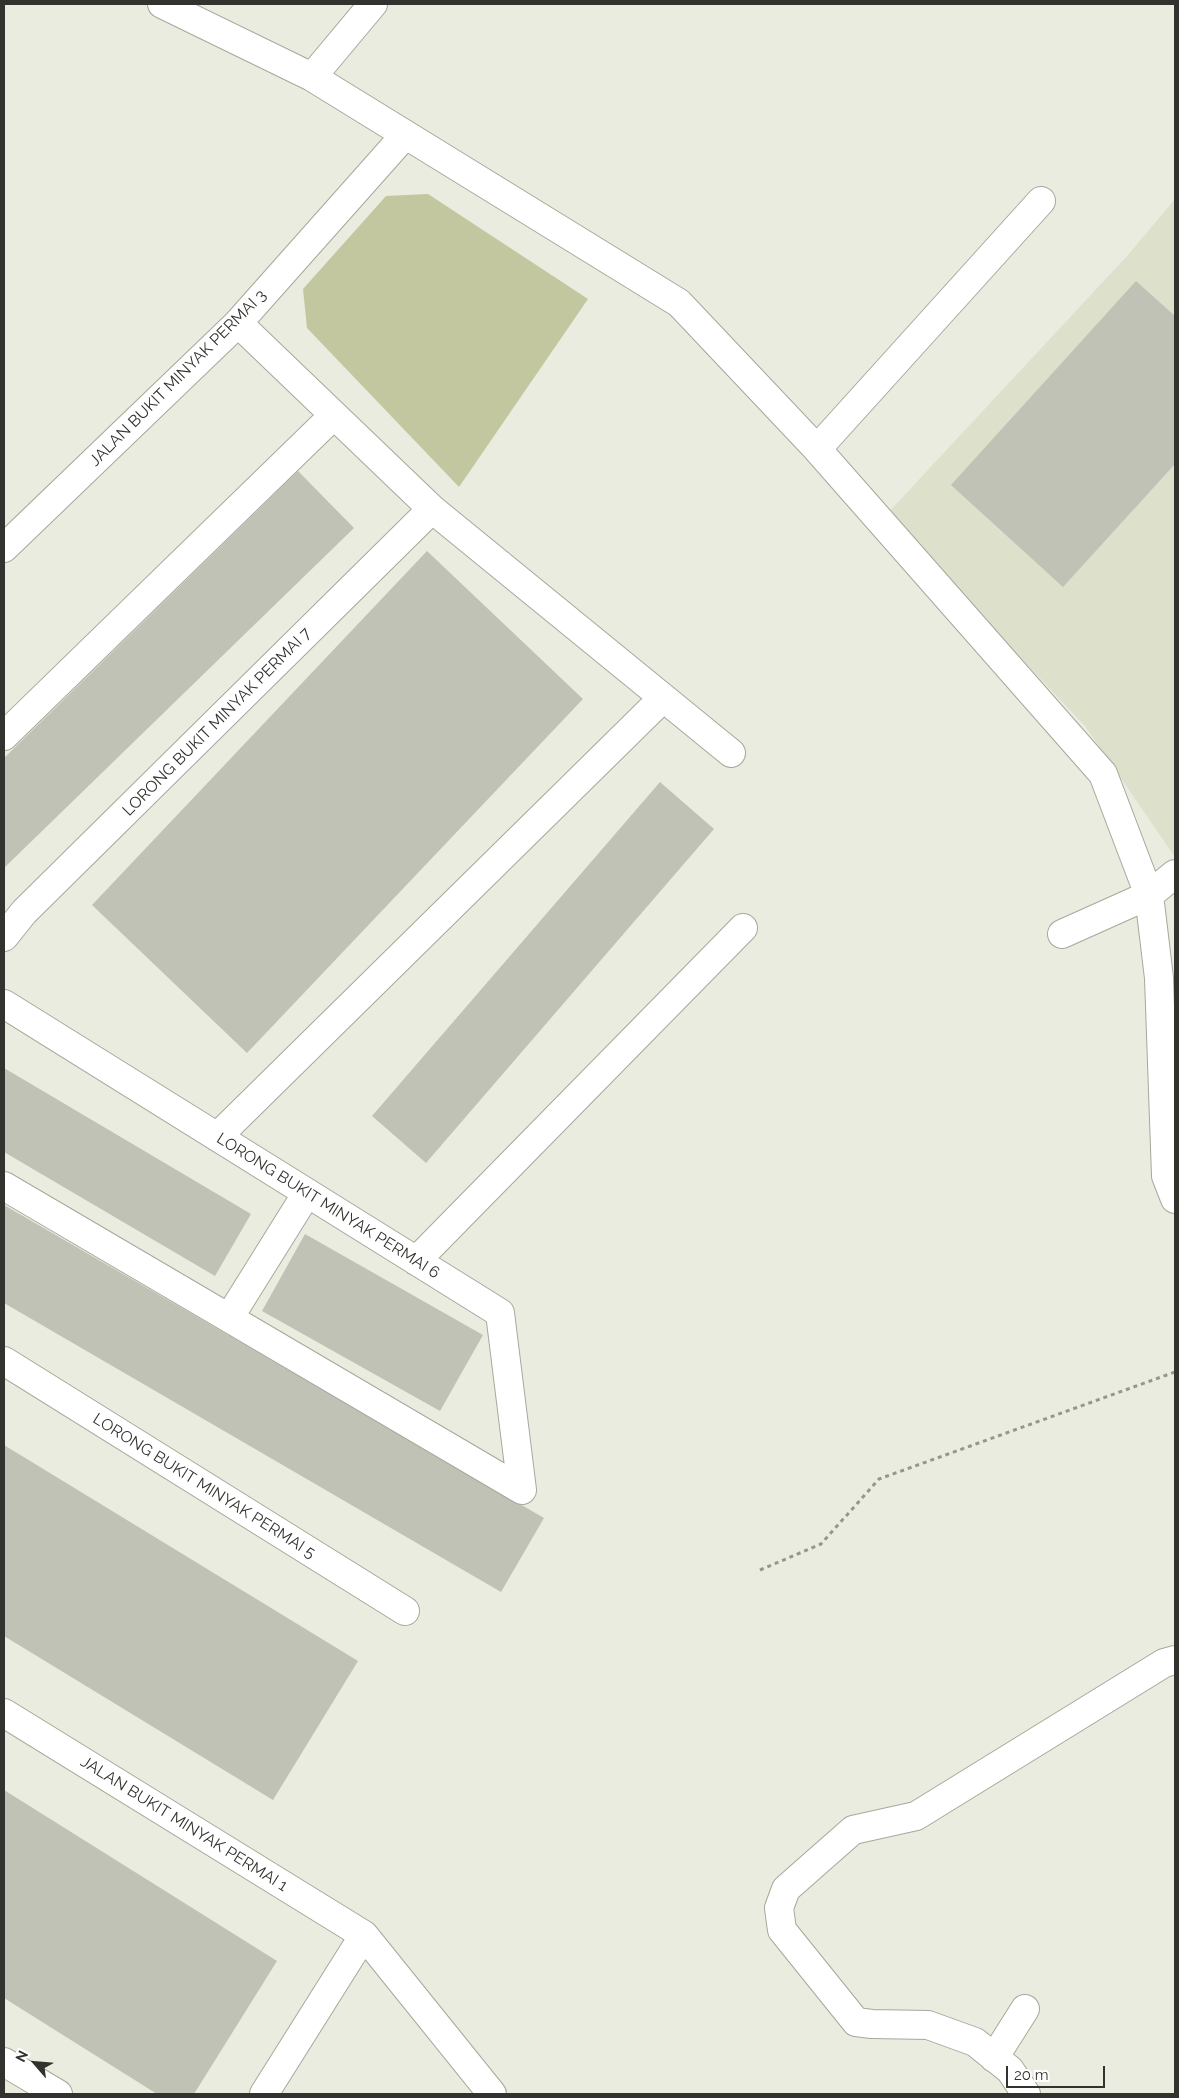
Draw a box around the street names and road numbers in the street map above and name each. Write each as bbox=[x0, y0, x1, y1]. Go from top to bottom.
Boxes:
street label: JALAN BUKIT MINYAK PERMAI 3 bbox=[86, 286, 270, 470]
street label: LORONG BUKIT MINYAK PERMAI 7 bbox=[119, 624, 315, 820]
street label: LORONG BUKIT MINYAK PERMAI 6 bbox=[213, 1129, 443, 1283]
street label: LORONG BUKIT MINYAK PERMAI 5 bbox=[89, 1409, 319, 1563]
street label: JALAN BUKIT MINYAK PERMAI 1 bbox=[77, 1752, 291, 1896]

